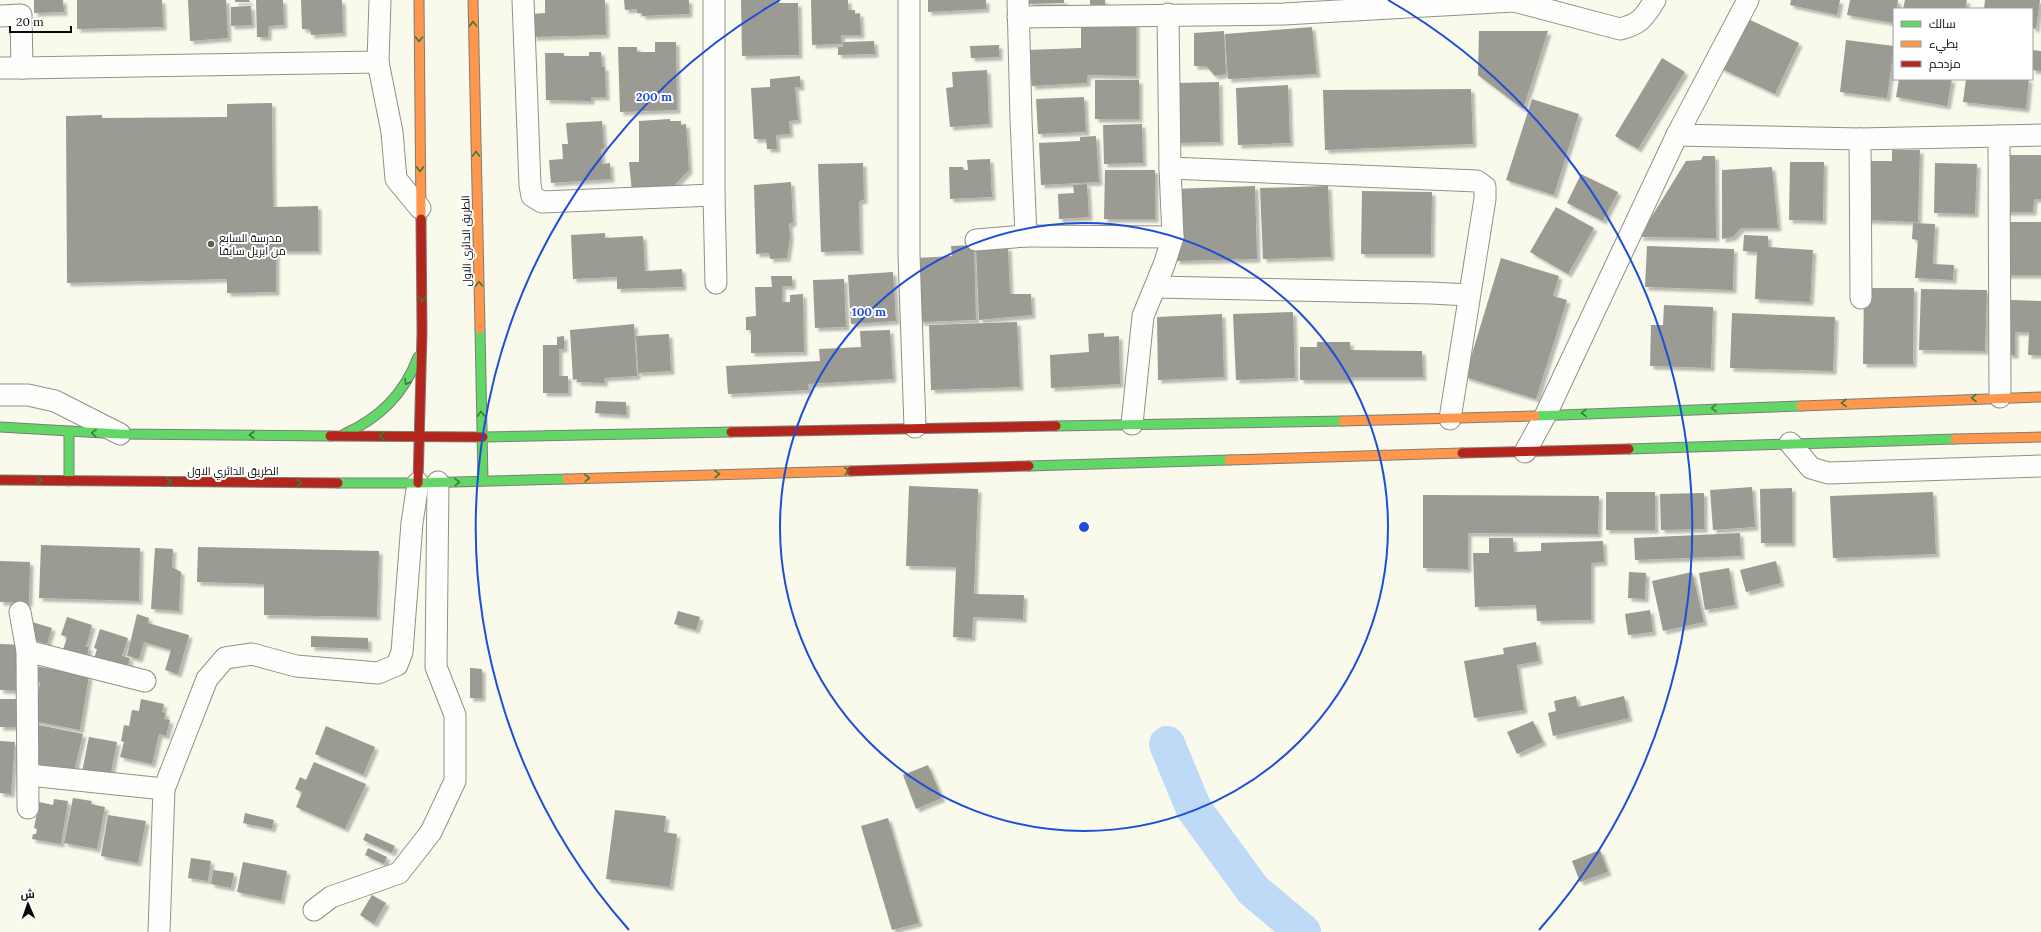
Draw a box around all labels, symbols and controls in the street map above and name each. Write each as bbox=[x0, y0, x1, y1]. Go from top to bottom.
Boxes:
scale bar bbox=[10, 8, 71, 34]
legend bbox=[1893, 8, 2033, 80]
text: 20 m bbox=[16, 14, 44, 29]
text: سالك bbox=[1929, 16, 1956, 31]
one-way arrow bbox=[469, 21, 477, 27]
one-way arrow bbox=[415, 36, 423, 42]
text: بطيء bbox=[1929, 36, 1958, 54]
text: مزدحم bbox=[1929, 56, 1961, 72]
text: 200 m bbox=[636, 89, 672, 104]
one-way arrow bbox=[472, 151, 480, 157]
one-way arrow bbox=[416, 166, 424, 172]
street label: الطريق الدائري الاول bbox=[458, 195, 476, 287]
place label: مدرسة السابع من ابريل سابقا bbox=[219, 231, 286, 258]
marker: مدرسة السابع من ابريل سابقا bbox=[206, 239, 216, 249]
one-way arrow bbox=[474, 281, 483, 287]
one-way arrow bbox=[418, 296, 426, 302]
text: 100 m bbox=[852, 304, 886, 319]
one-way arrow bbox=[404, 378, 411, 385]
one-way arrow bbox=[1971, 394, 1977, 403]
one-way arrow bbox=[1841, 399, 1847, 407]
one-way arrow bbox=[1711, 404, 1717, 412]
one-way arrow bbox=[1581, 408, 1587, 417]
one-way arrow bbox=[477, 411, 485, 417]
one-way arrow bbox=[91, 428, 97, 437]
one-way arrow bbox=[249, 431, 255, 439]
one-way arrow bbox=[379, 432, 385, 440]
street label: الطريق الدائري الاول bbox=[187, 464, 279, 480]
one-way arrow bbox=[844, 467, 850, 475]
one-way arrow bbox=[714, 470, 720, 479]
one-way arrow bbox=[584, 474, 590, 482]
one-way arrow bbox=[36, 476, 42, 485]
one-way arrow bbox=[454, 477, 460, 486]
one-way arrow bbox=[166, 478, 172, 486]
one-way arrow bbox=[296, 479, 302, 487]
centre of rings bbox=[1077, 520, 1091, 534]
north arrow bbox=[8, 884, 48, 924]
text: ش bbox=[20, 887, 35, 901]

